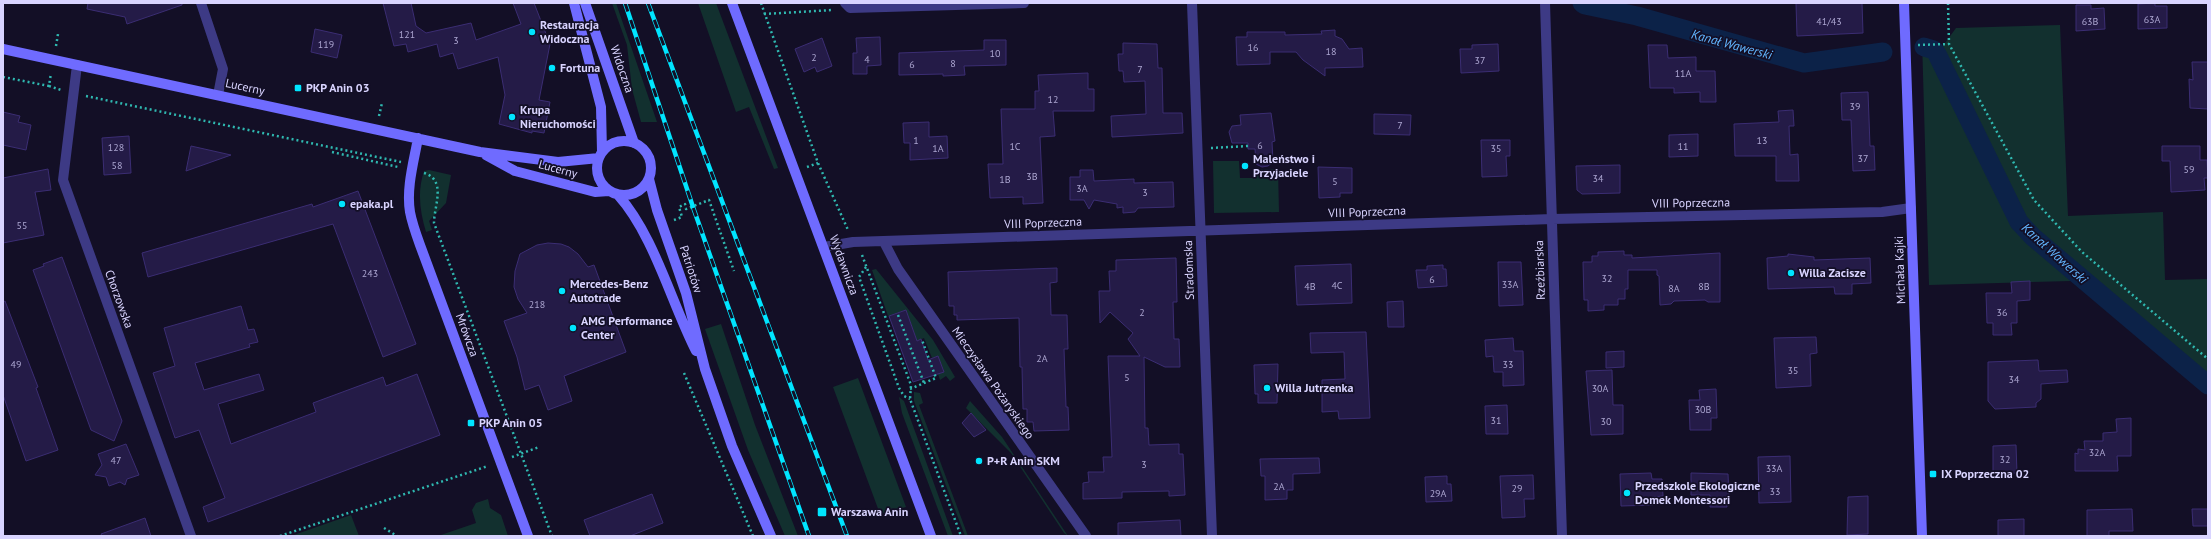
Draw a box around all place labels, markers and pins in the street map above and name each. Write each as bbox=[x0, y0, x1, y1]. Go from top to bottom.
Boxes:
place label: Restauracja Widoczna bbox=[540, 17, 599, 46]
marker: Restauracja Widoczna bbox=[527, 27, 537, 37]
place label: Fortuna bbox=[560, 60, 600, 75]
marker: Fortuna bbox=[547, 63, 557, 73]
place label: PKP Anin 03 bbox=[306, 80, 369, 95]
marker: PKP Anin 03 bbox=[293, 83, 303, 93]
place label: Krupa Nieruchomości bbox=[520, 102, 596, 131]
marker: Krupa Nieruchomości bbox=[507, 112, 517, 122]
place label: Maleństwo i Przyjaciele bbox=[1253, 151, 1315, 180]
marker: Maleństwo i Przyjaciele bbox=[1240, 161, 1250, 171]
place label: epaka.pl bbox=[350, 196, 394, 211]
marker: epaka.pl bbox=[337, 199, 347, 209]
place label: Willa Zacisze bbox=[1799, 265, 1866, 280]
marker: Willa Zacisze bbox=[1786, 268, 1796, 278]
place label: Mercedes-Benz Autotrade bbox=[570, 276, 649, 305]
marker: Mercedes-Benz Autotrade bbox=[557, 286, 567, 296]
place label: AMG Performance Center bbox=[581, 313, 673, 342]
marker: AMG Performance Center bbox=[568, 323, 578, 333]
place label: Willa Jutrzenka bbox=[1275, 380, 1353, 395]
marker: Willa Jutrzenka bbox=[1262, 383, 1272, 393]
place label: PKP Anin 05 bbox=[479, 415, 542, 430]
marker: PKP Anin 05 bbox=[466, 418, 476, 428]
place label: P+R Anin SKM bbox=[987, 453, 1060, 468]
marker: P+R Anin SKM bbox=[974, 456, 984, 466]
place label: IX Poprzeczna 02 bbox=[1941, 466, 2029, 481]
marker: IX Poprzeczna 02 bbox=[1928, 469, 1938, 479]
place label: Przedszkole Ekologiczne Domek Montessori bbox=[1635, 478, 1760, 507]
marker: Przedszkole Ekologiczne Domek Montessori bbox=[1622, 488, 1632, 498]
place label: Warszawa Anin bbox=[831, 504, 908, 519]
marker: Warszawa Anin bbox=[816, 506, 828, 518]

